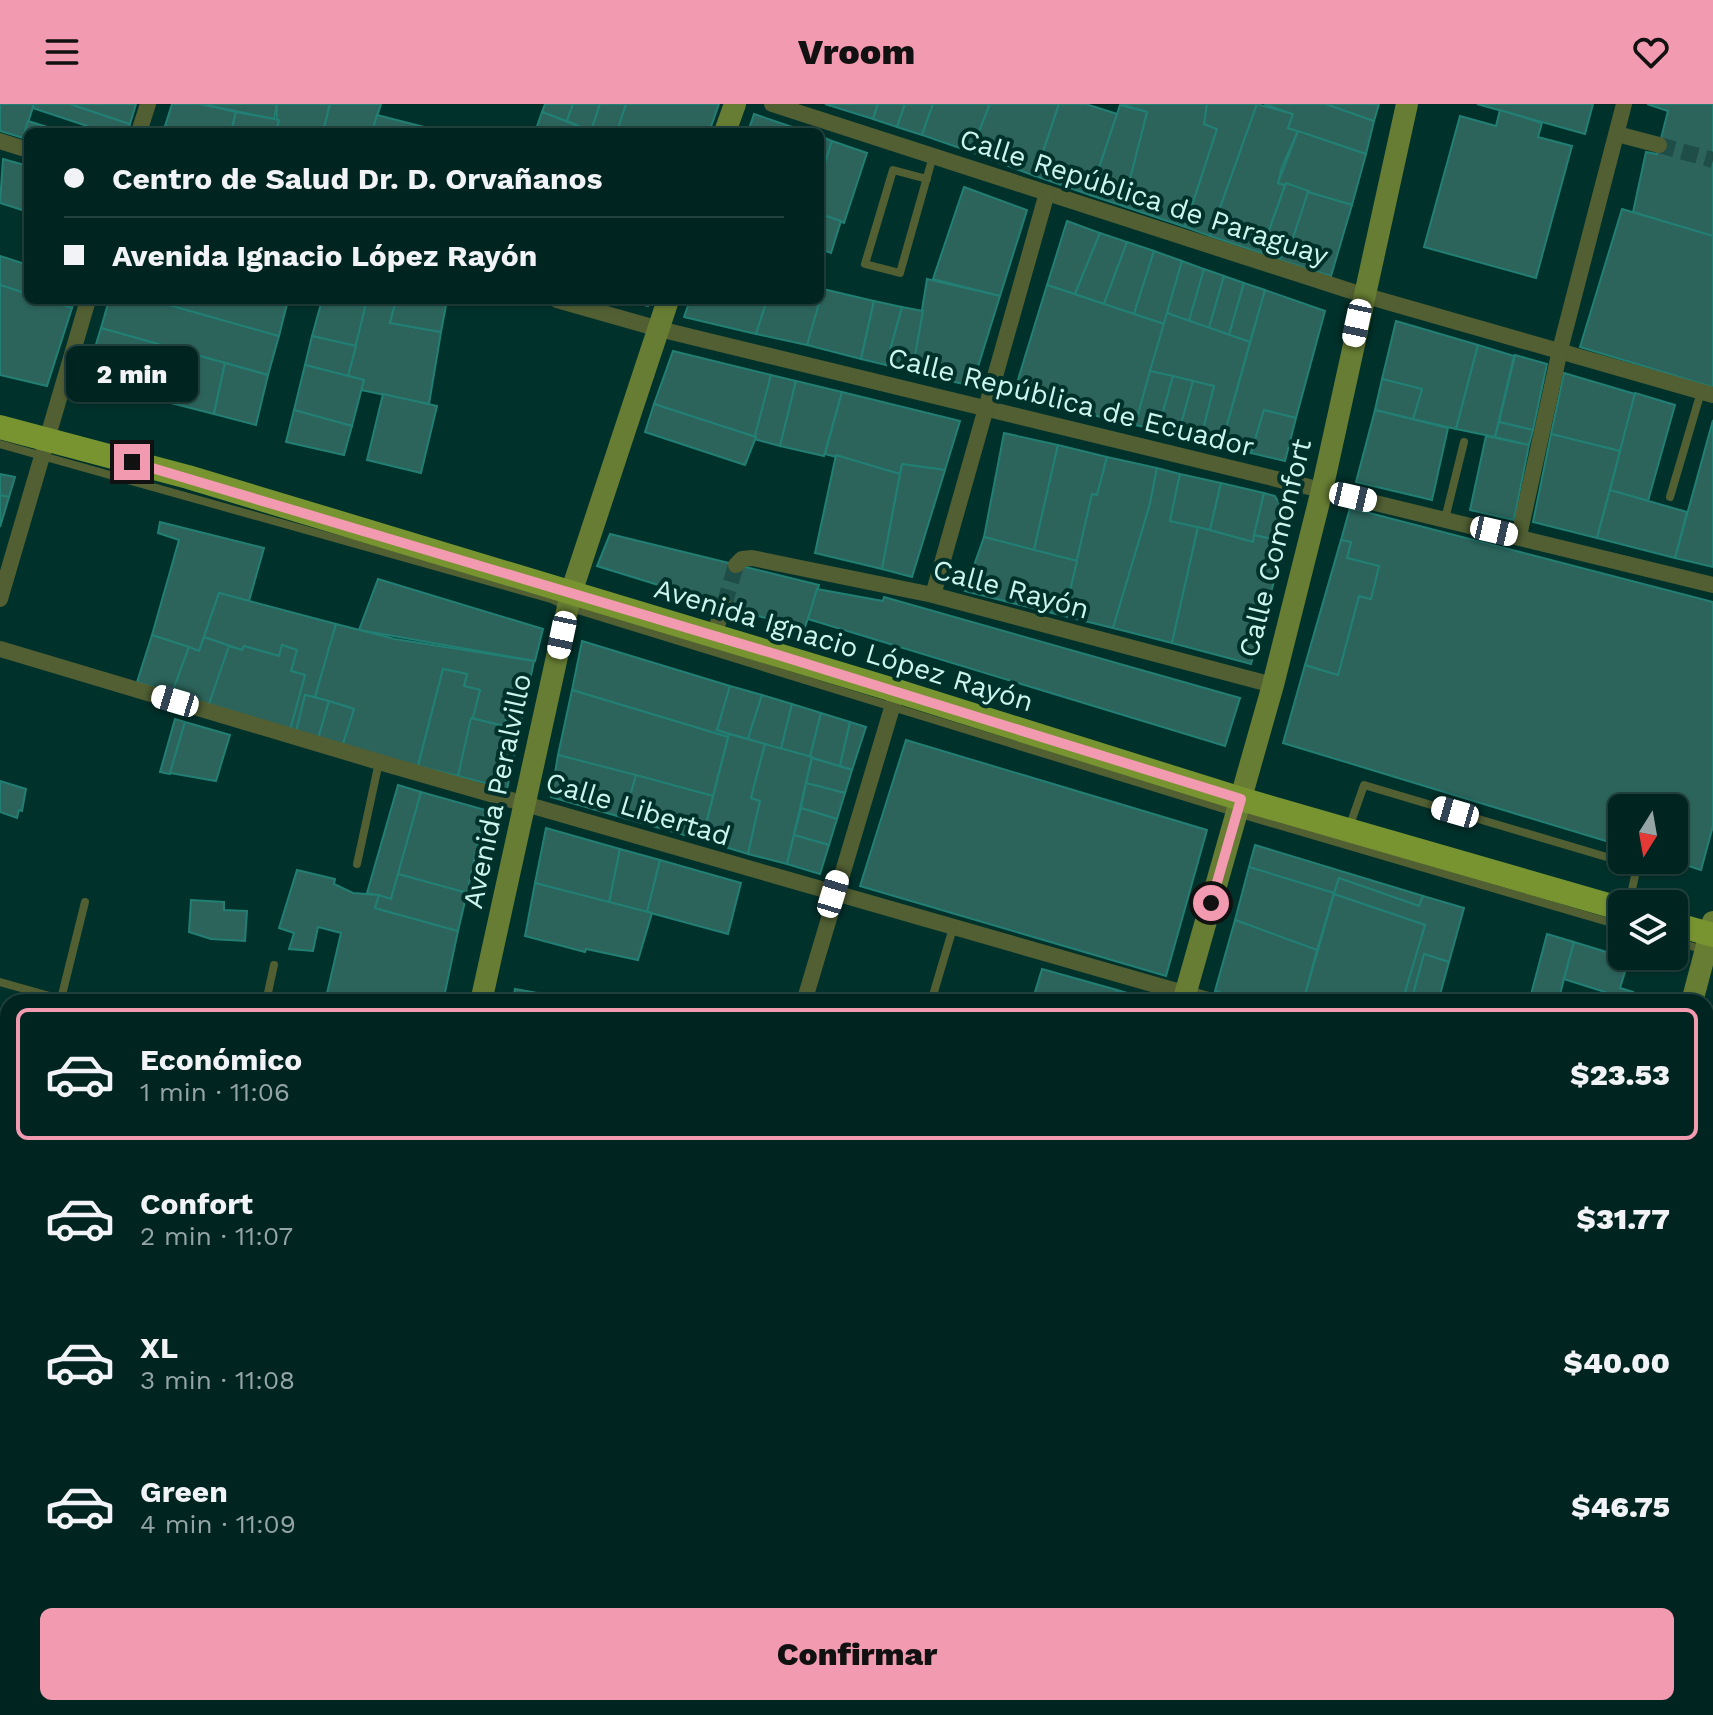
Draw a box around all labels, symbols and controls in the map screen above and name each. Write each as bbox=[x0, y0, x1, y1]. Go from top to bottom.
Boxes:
icon: menu bbox=[40, 30, 84, 74]
icon: heart bbox=[1629, 30, 1673, 74]
text: Vroom bbox=[798, 31, 915, 73]
street label: Calle República de Paraguay bbox=[955, 122, 1333, 272]
text: Centro de Salud Dr. D. Orvañanos bbox=[112, 161, 603, 196]
text: Avenida Ignacio López Rayón bbox=[112, 238, 537, 273]
car bbox=[1340, 297, 1374, 349]
street label: Calle República de Ecuador bbox=[884, 340, 1258, 464]
callout: 2 min bbox=[66, 346, 198, 402]
text: 2 min bbox=[97, 359, 167, 389]
street label: Calle Comonfort bbox=[1232, 435, 1318, 661]
route end bbox=[114, 444, 150, 480]
car bbox=[1327, 480, 1379, 514]
car bbox=[1468, 514, 1520, 548]
street label: Calle Rayón bbox=[929, 552, 1093, 626]
street label: Avenida Ignacio López Rayón bbox=[651, 572, 1037, 718]
car bbox=[545, 609, 579, 661]
street label: Avenida Peralvillo bbox=[456, 671, 538, 911]
car bbox=[149, 683, 201, 719]
street label: Calle Libertad bbox=[542, 765, 734, 853]
car bbox=[1429, 794, 1481, 830]
north arrow bbox=[1608, 794, 1688, 874]
map controls bbox=[1608, 794, 1688, 970]
car bbox=[815, 868, 851, 920]
route start bbox=[1193, 885, 1229, 921]
button: layers bbox=[1608, 890, 1688, 970]
icon: car bbox=[44, 1038, 116, 1110]
text: Económico bbox=[140, 1042, 302, 1077]
text: $23.53 bbox=[1570, 1057, 1670, 1092]
text: 1 min · 11:06 bbox=[140, 1077, 290, 1107]
icon: car bbox=[44, 1182, 116, 1254]
text: Confort bbox=[140, 1186, 253, 1221]
text: $31.77 bbox=[1576, 1201, 1670, 1236]
text: 2 min · 11:07 bbox=[140, 1221, 293, 1251]
icon: car bbox=[44, 1326, 116, 1398]
text: XL bbox=[140, 1330, 178, 1365]
text: $40.00 bbox=[1564, 1345, 1670, 1380]
text: 3 min · 11:08 bbox=[140, 1365, 295, 1395]
icon: car bbox=[44, 1470, 116, 1542]
text: Green bbox=[140, 1474, 228, 1509]
text: $46.75 bbox=[1571, 1489, 1670, 1524]
text: 4 min · 11:09 bbox=[140, 1509, 296, 1539]
button: Confirmar bbox=[40, 1608, 1674, 1700]

